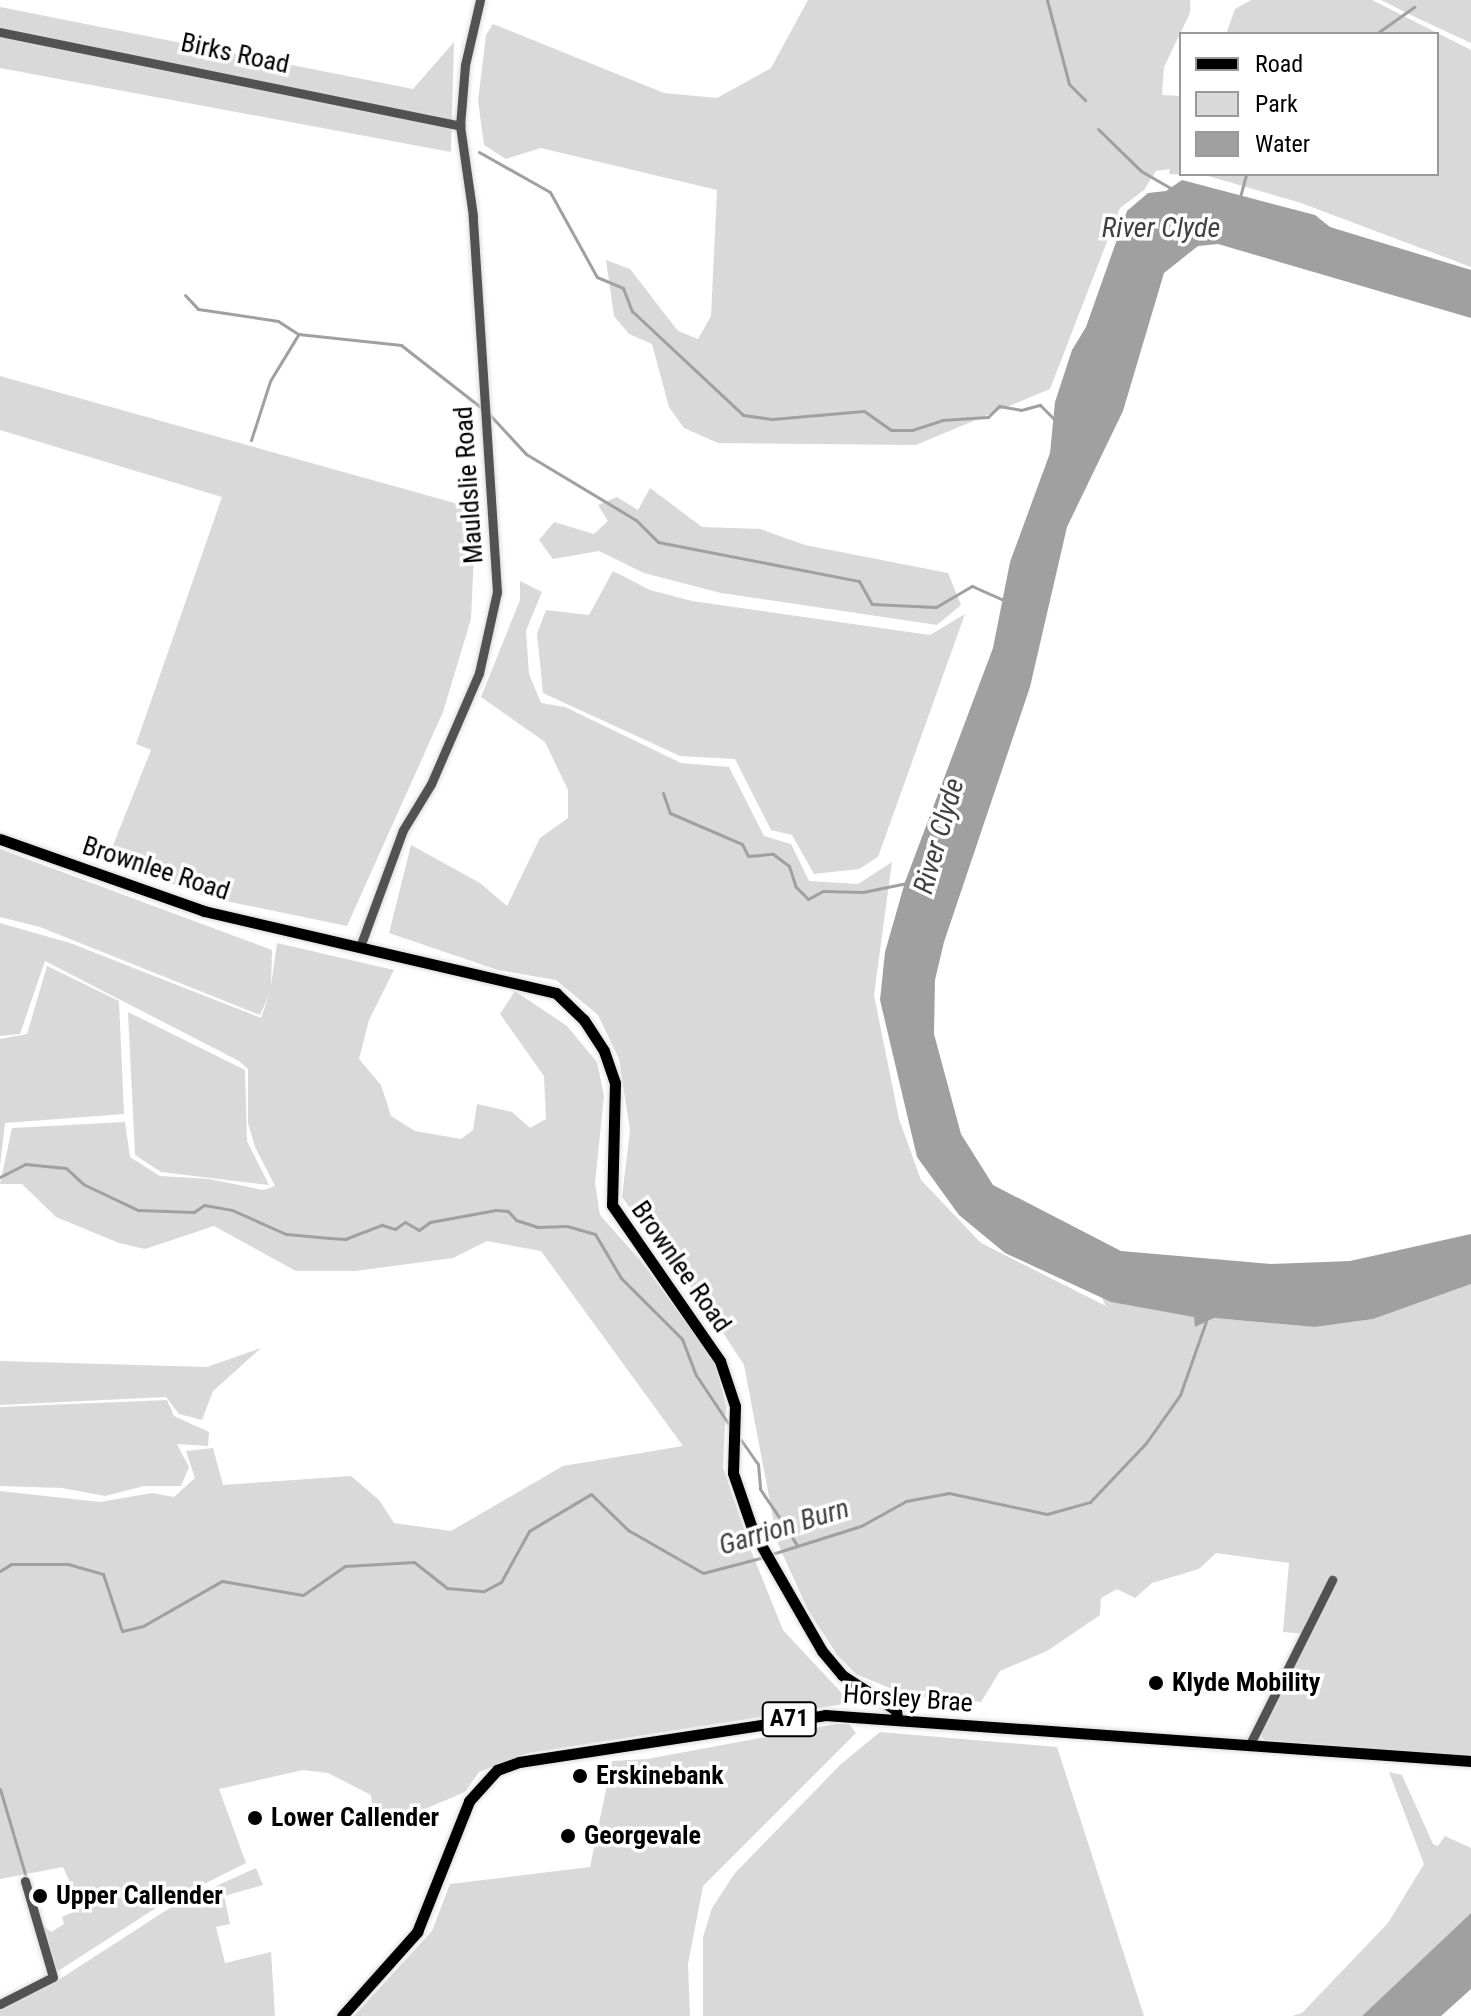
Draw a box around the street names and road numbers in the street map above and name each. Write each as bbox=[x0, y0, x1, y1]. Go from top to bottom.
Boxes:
street label: Birks Road bbox=[178, 27, 292, 81]
street label: Mauldslie Road bbox=[448, 405, 490, 565]
street label: Brownlee Road bbox=[78, 831, 234, 907]
street label: Brownlee Road bbox=[624, 1195, 738, 1339]
street label: Horsley Brae bbox=[842, 1679, 974, 1719]
road number: A71 bbox=[761, 1699, 817, 1739]

